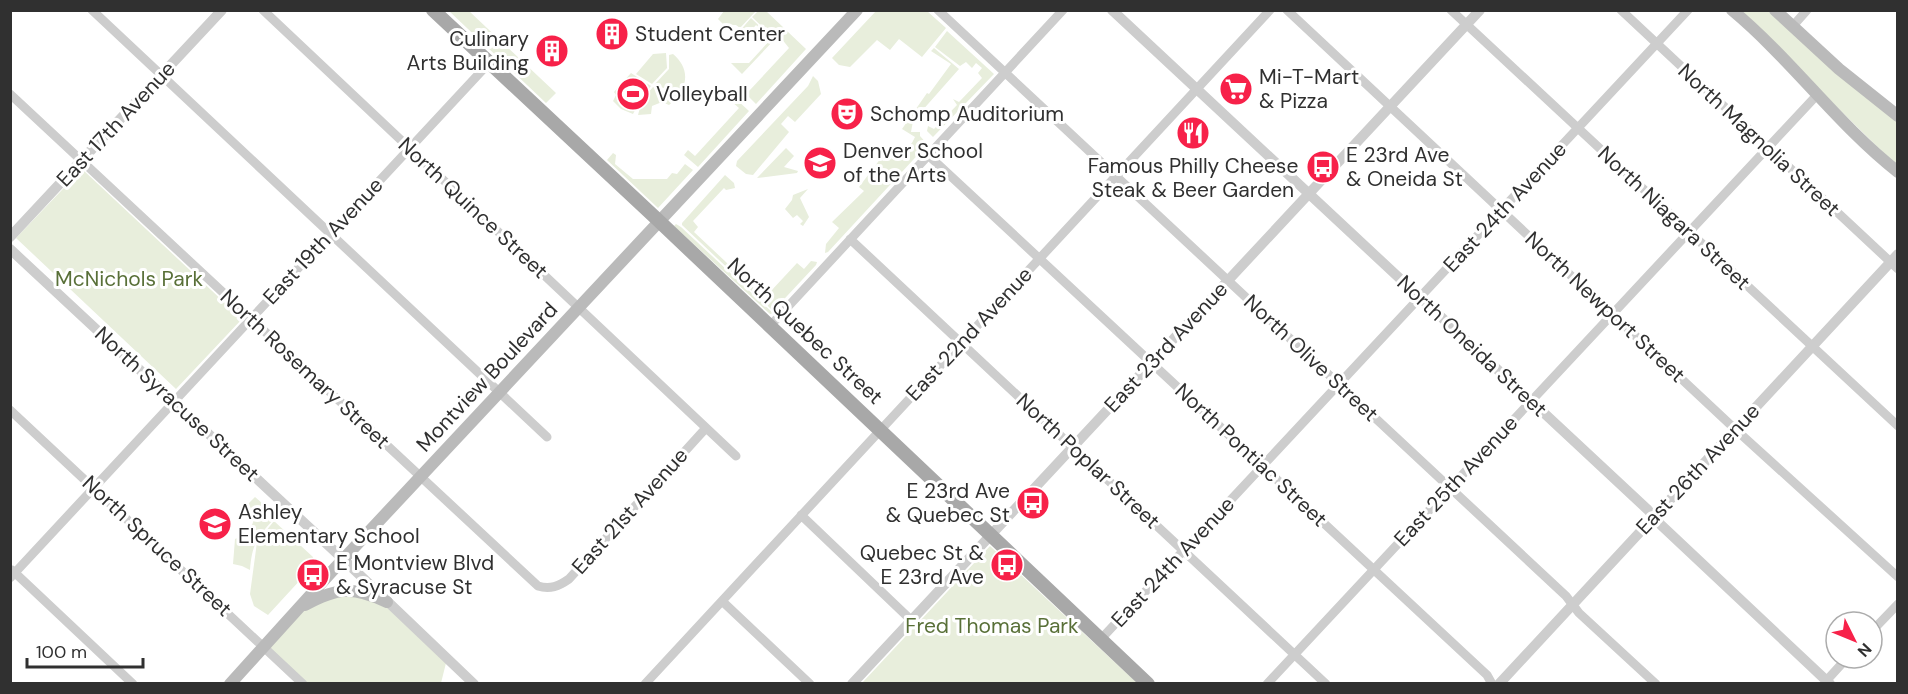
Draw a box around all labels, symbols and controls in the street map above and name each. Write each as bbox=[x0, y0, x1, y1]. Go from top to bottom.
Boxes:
building icon: Student Center bbox=[594, 16, 630, 52]
place label: Student Center bbox=[635, 20, 785, 48]
place label: Culinary Arts Building bbox=[407, 25, 529, 77]
building icon: Culinary Arts Building bbox=[534, 33, 570, 69]
street label: East 17th Avenue bbox=[50, 55, 182, 193]
street label: North Magnolia Street bbox=[1672, 57, 1846, 223]
place label: Mi-T-Mart & Pizza bbox=[1259, 63, 1359, 115]
supermarket icon: Mi-T-Mart & Pizza bbox=[1218, 71, 1254, 107]
sports icon: Volleyball bbox=[615, 76, 651, 112]
place label: Volleyball bbox=[656, 80, 748, 108]
theatre icon: Schomp Auditorium bbox=[829, 96, 865, 132]
place label: Schomp Auditorium bbox=[870, 100, 1064, 128]
restaurant icon: Famous Philly Cheese Steak & Beer Garden bbox=[1175, 115, 1211, 151]
street label: North Quince Street bbox=[392, 131, 554, 285]
street label: East 24th Avenue bbox=[1437, 136, 1573, 278]
place label: Denver School of the Arts bbox=[843, 137, 983, 189]
street label: North Niagara Street bbox=[1592, 140, 1756, 296]
place label: E 23rd Ave & Oneida St bbox=[1346, 141, 1463, 193]
school or university icon: Denver School of the Arts bbox=[802, 145, 838, 181]
bus stop icon: E 23rd Ave & Oneida St bbox=[1305, 149, 1341, 185]
place label: Famous Philly Cheese Steak & Beer Garden bbox=[1088, 152, 1298, 204]
street label: East 19th Avenue bbox=[257, 171, 389, 311]
street label: North Newport Street bbox=[1519, 225, 1691, 389]
street label: North Quebec Street bbox=[721, 252, 889, 410]
street label: East 22nd Avenue bbox=[900, 261, 1038, 407]
park label: McNichols Park bbox=[55, 265, 203, 293]
street label: North Oneida Street bbox=[1391, 269, 1553, 423]
street label: East 23rd Avenue bbox=[1098, 276, 1234, 418]
street label: North Rosemary Street bbox=[214, 283, 396, 455]
street label: North Olive Street bbox=[1238, 288, 1384, 428]
street label: Montview Boulevard bbox=[410, 296, 564, 458]
street label: North Syracuse Street bbox=[89, 320, 265, 488]
street label: North Pontiac Street bbox=[1169, 377, 1333, 533]
street label: North Poplar Street bbox=[1010, 387, 1166, 535]
street label: East 26th Avenue bbox=[1630, 397, 1766, 541]
street label: East 25th Avenue bbox=[1388, 409, 1524, 552]
street label: East 21st Avenue bbox=[566, 442, 694, 580]
street label: North Spruce Street bbox=[76, 469, 238, 623]
place label: E 23rd Ave & Quebec St bbox=[886, 477, 1010, 529]
bus stop icon: E 23rd Ave & Quebec St bbox=[1015, 485, 1051, 521]
street label: East 24th Avenue bbox=[1105, 491, 1241, 633]
place label: Ashley Elementary School bbox=[238, 498, 420, 550]
school or university icon: Ashley Elementary School bbox=[197, 506, 233, 542]
place label: Quebec St & E 23rd Ave bbox=[860, 539, 984, 591]
bus stop icon: Quebec St & E 23rd Ave bbox=[989, 547, 1025, 583]
place label: E Montview Blvd & Syracuse St bbox=[336, 549, 494, 601]
bus stop icon: E Montview Blvd & Syracuse St bbox=[295, 557, 331, 593]
north arrow bbox=[1824, 610, 1884, 670]
park label: Fred Thomas Park bbox=[905, 612, 1079, 640]
scale bar bbox=[27, 631, 142, 669]
text: N bbox=[1853, 638, 1876, 661]
text: 100 m bbox=[36, 640, 87, 664]

